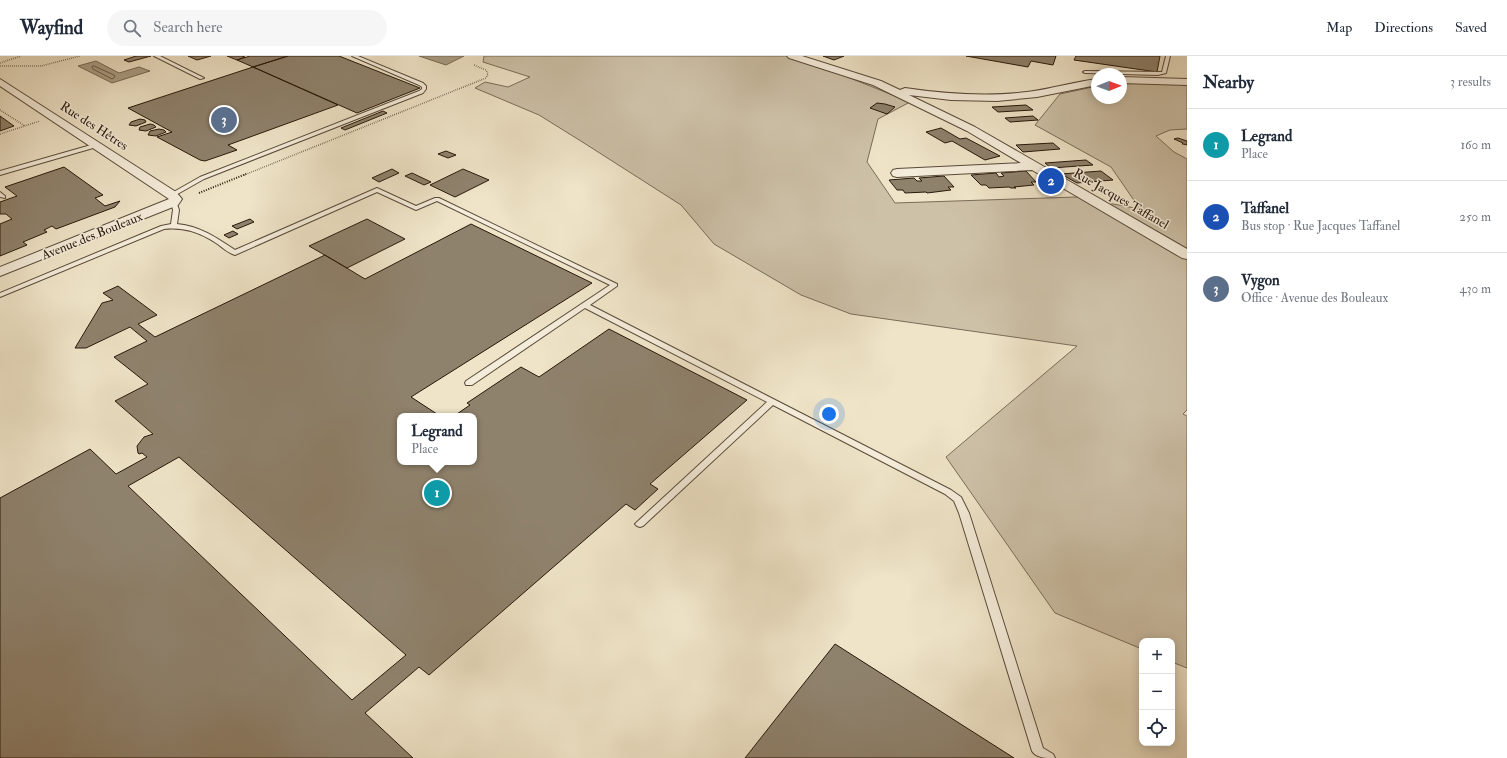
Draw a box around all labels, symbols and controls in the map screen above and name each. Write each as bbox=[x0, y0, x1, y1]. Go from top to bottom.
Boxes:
search box bbox=[107, 10, 387, 46]
text: Wayfind bbox=[20, 16, 83, 40]
icon: search bbox=[121, 17, 143, 39]
text: Search here bbox=[153, 18, 223, 37]
text: Map bbox=[1326, 19, 1352, 36]
text: Directions bbox=[1374, 19, 1433, 36]
text: Saved bbox=[1455, 19, 1487, 36]
north arrow bbox=[1091, 68, 1127, 104]
text: Nearby bbox=[1203, 72, 1254, 93]
text: 3 results bbox=[1450, 74, 1491, 90]
street label: Rue des Hêtres bbox=[57, 98, 131, 154]
pin: 3 bbox=[211, 105, 237, 135]
text: Legrand bbox=[1241, 127, 1292, 146]
text: 1 bbox=[1214, 137, 1218, 153]
text: 160 m bbox=[1460, 137, 1491, 153]
text: Place bbox=[1241, 146, 1268, 162]
street label: Rue Jacques Taffanel bbox=[1070, 165, 1172, 233]
pin: 2 bbox=[1038, 166, 1064, 196]
text: Taffanel bbox=[1241, 199, 1289, 218]
street label: Avenue des Bouleaux bbox=[38, 208, 145, 264]
text: 2 bbox=[1213, 209, 1219, 225]
text: 250 m bbox=[1459, 209, 1491, 225]
text: Bus stop · Rue Jacques Taffanel bbox=[1241, 218, 1400, 234]
text: Vygon bbox=[1241, 271, 1280, 290]
text: 3 bbox=[1214, 281, 1219, 297]
text: 430 m bbox=[1460, 281, 1491, 297]
text: Office · Avenue des Bouleaux bbox=[1241, 290, 1388, 306]
your location bbox=[819, 404, 839, 424]
popup bbox=[397, 413, 477, 465]
text: Legrand bbox=[411, 422, 463, 441]
text: Place bbox=[411, 441, 438, 457]
pin: 1 bbox=[424, 478, 450, 508]
map controls bbox=[1139, 638, 1175, 746]
button: + bbox=[1139, 638, 1175, 674]
button: − bbox=[1139, 674, 1175, 710]
button: locate bbox=[1139, 710, 1175, 746]

